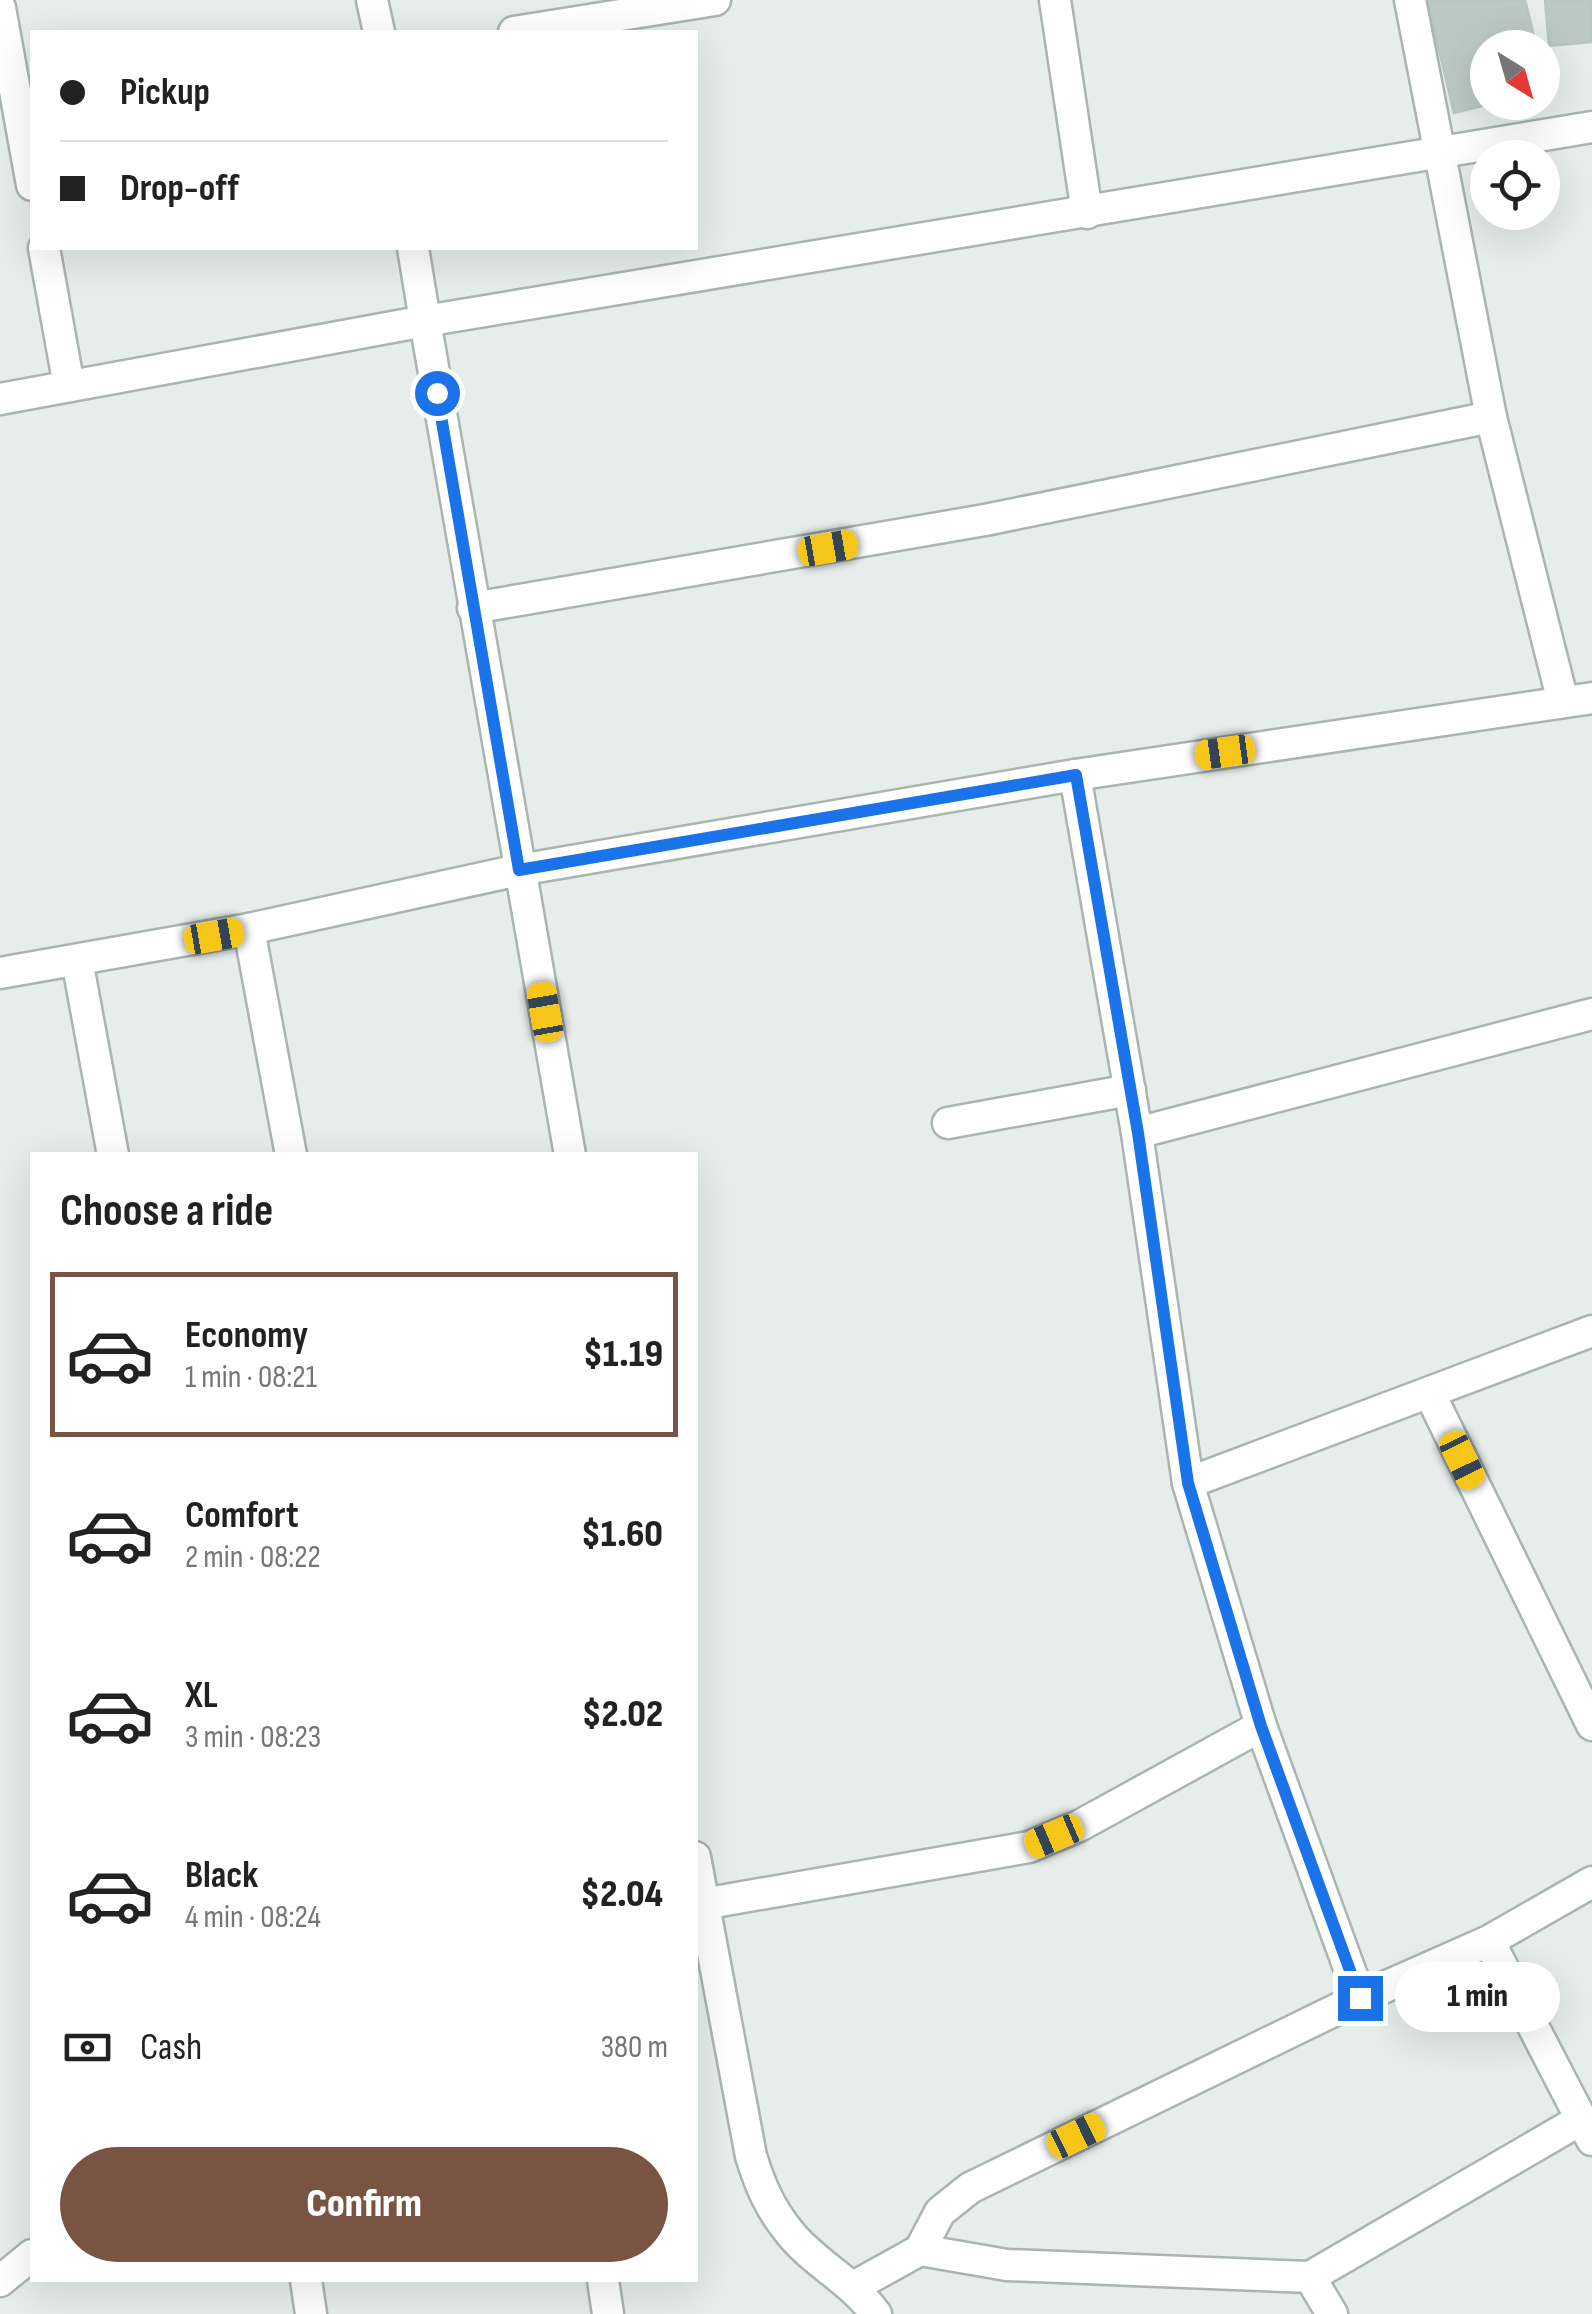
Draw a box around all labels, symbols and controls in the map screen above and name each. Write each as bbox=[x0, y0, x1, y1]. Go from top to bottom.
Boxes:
north arrow bbox=[1470, 30, 1560, 120]
map controls bbox=[1470, 30, 1560, 230]
text: Pickup bbox=[120, 70, 210, 115]
button: locate bbox=[1470, 140, 1560, 230]
text: Drop-off bbox=[120, 166, 239, 211]
route start bbox=[415, 371, 460, 416]
car bbox=[796, 528, 860, 568]
car bbox=[1193, 733, 1257, 771]
car bbox=[182, 916, 246, 956]
car bbox=[525, 980, 565, 1044]
text: Choose a ride bbox=[60, 1184, 273, 1239]
icon: car bbox=[65, 1310, 155, 1400]
text: Economy bbox=[185, 1313, 308, 1358]
text: $1.19 bbox=[583, 1332, 663, 1377]
text: 1 min · 08:21 bbox=[185, 1358, 317, 1397]
car bbox=[1435, 1426, 1489, 1494]
icon: car bbox=[65, 1490, 155, 1580]
text: Comfort bbox=[185, 1493, 299, 1538]
text: $1.60 bbox=[581, 1512, 663, 1557]
text: 2 min · 08:22 bbox=[185, 1538, 321, 1577]
icon: car bbox=[65, 1670, 155, 1760]
text: XL bbox=[185, 1673, 218, 1718]
text: $2.02 bbox=[582, 1692, 663, 1737]
text: 3 min · 08:23 bbox=[185, 1718, 321, 1757]
car bbox=[1021, 1810, 1087, 1862]
icon: car bbox=[65, 1850, 155, 1940]
text: Black bbox=[185, 1853, 258, 1898]
text: $2.04 bbox=[581, 1872, 663, 1917]
text: 4 min · 08:24 bbox=[185, 1898, 321, 1937]
callout: 1 min bbox=[1395, 1963, 1560, 2033]
route end bbox=[1338, 1976, 1383, 2021]
text: 1 min bbox=[1447, 1977, 1508, 2016]
icon: cash bbox=[60, 2020, 115, 2075]
text: Cash bbox=[140, 2025, 202, 2070]
text: 380 m bbox=[601, 2028, 668, 2067]
car bbox=[1042, 2109, 1110, 2163]
button: Confirm bbox=[60, 2147, 668, 2262]

